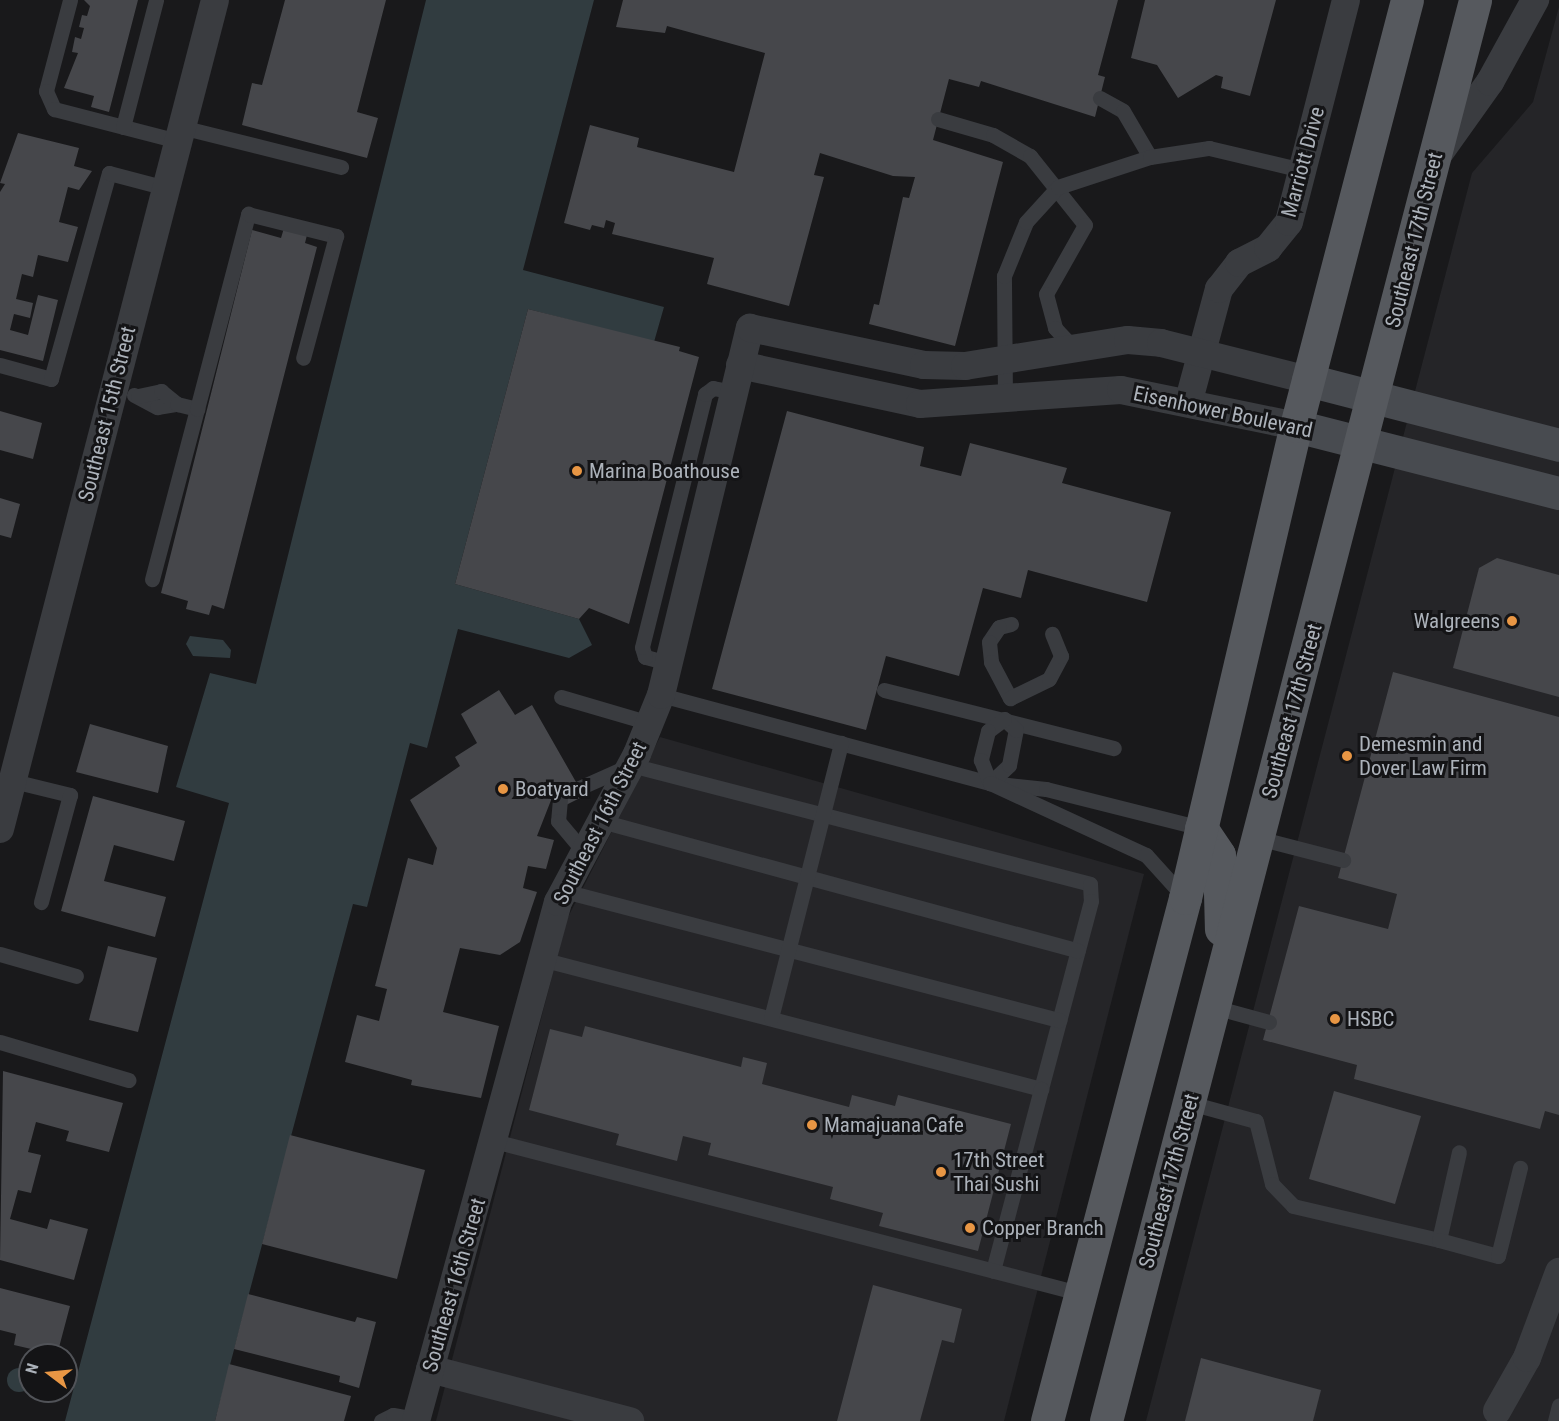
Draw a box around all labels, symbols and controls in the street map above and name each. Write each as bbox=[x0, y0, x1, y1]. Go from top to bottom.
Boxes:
street label: Marriott Drive bbox=[1276, 104, 1330, 220]
street label: Southeast 17th Street bbox=[1380, 150, 1448, 330]
street label: Southeast 15th Street bbox=[73, 324, 141, 504]
street label: Eisenhower Boulevard bbox=[1131, 381, 1315, 443]
place label: Marina Boathouse bbox=[589, 458, 740, 484]
marker: Marina Boathouse bbox=[570, 464, 584, 478]
place label: Walgreens bbox=[1413, 608, 1500, 634]
marker: Walgreens bbox=[1505, 614, 1519, 628]
street label: Southeast 17th Street bbox=[1257, 621, 1327, 801]
place label: Demesmin and Dover Law Firm bbox=[1359, 731, 1487, 781]
street label: Southeast 16th Street bbox=[548, 737, 652, 909]
marker: Demesmin and Dover Law Firm bbox=[1340, 749, 1354, 763]
place label: Boatyard bbox=[515, 776, 589, 802]
marker: Boatyard bbox=[496, 782, 510, 796]
place label: HSBC bbox=[1347, 1006, 1394, 1032]
marker: HSBC bbox=[1328, 1012, 1342, 1026]
street label: Southeast 17th Street bbox=[1134, 1091, 1204, 1271]
place label: Mamajuana Cafe bbox=[824, 1112, 964, 1138]
marker: Mamajuana Cafe bbox=[805, 1118, 819, 1132]
place label: 17th Street Thai Sushi bbox=[953, 1147, 1044, 1197]
marker: 17th Street Thai Sushi bbox=[934, 1165, 948, 1179]
street label: Southeast 16th Street bbox=[417, 1195, 491, 1375]
place label: Copper Branch bbox=[982, 1215, 1104, 1241]
marker: Copper Branch bbox=[963, 1221, 977, 1235]
north arrow bbox=[18, 1343, 78, 1403]
text: N bbox=[22, 1361, 43, 1376]

